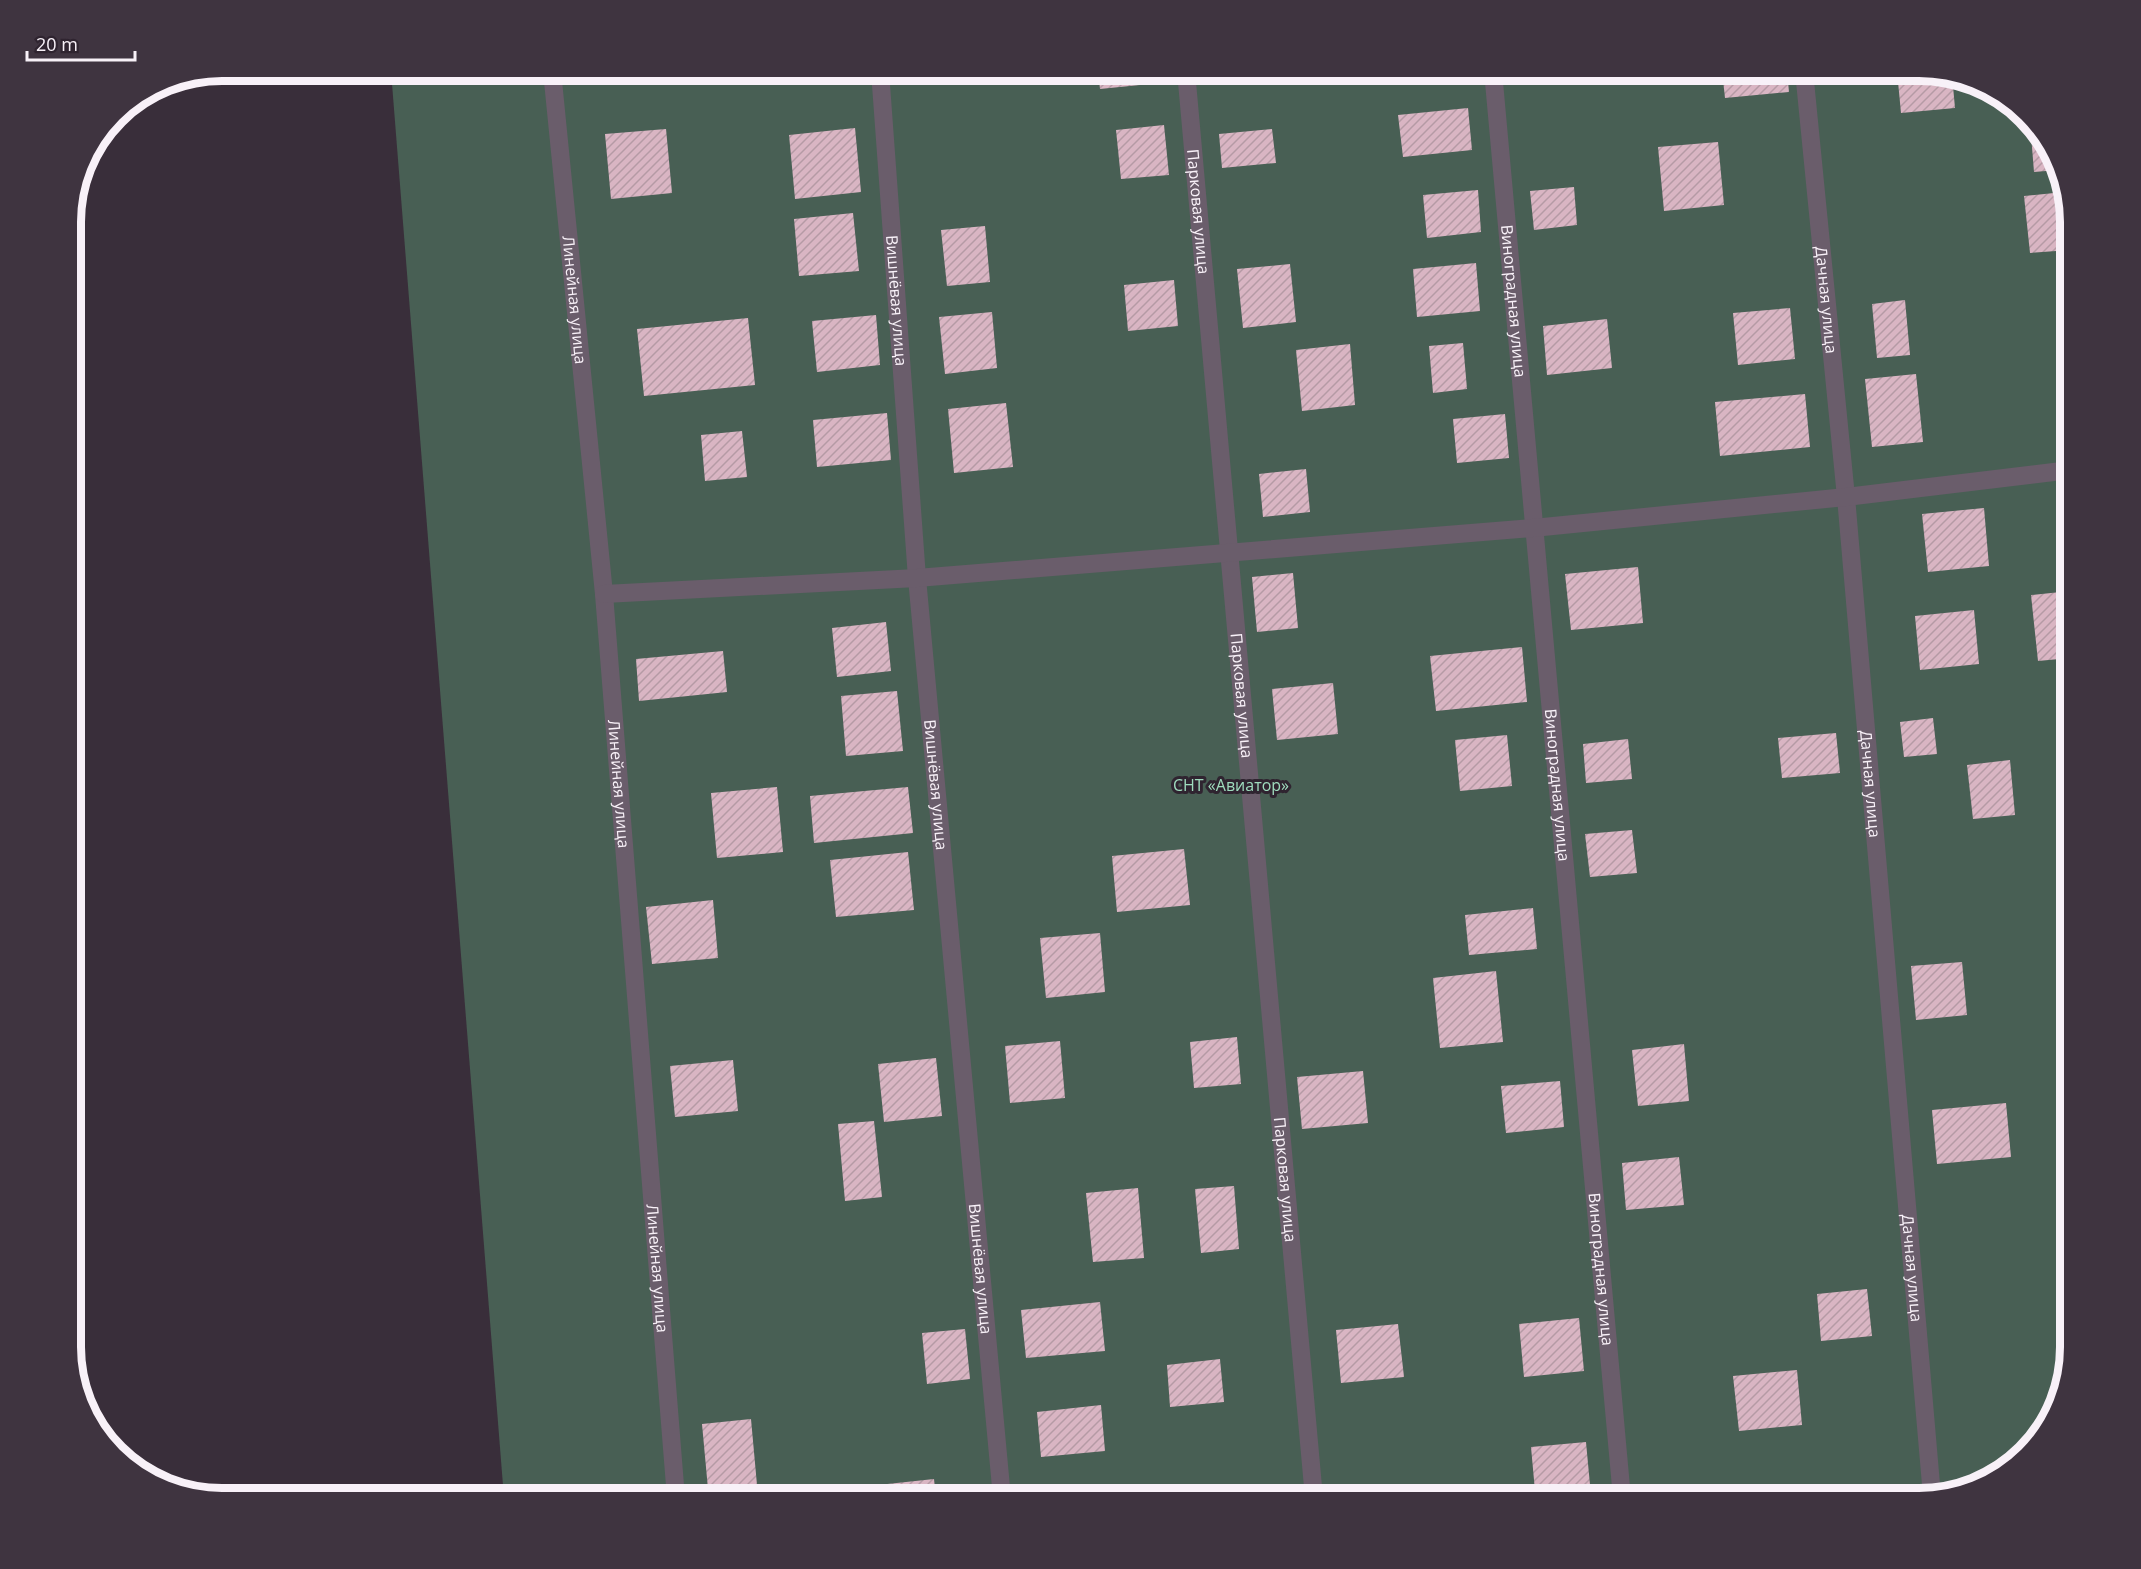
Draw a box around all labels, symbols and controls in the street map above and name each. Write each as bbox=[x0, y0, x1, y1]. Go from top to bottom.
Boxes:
scale bar bbox=[27, 24, 135, 62]
text: 20 m bbox=[36, 32, 78, 56]
street label: Парковая улица bbox=[1182, 148, 1215, 275]
street label: Виноградная улица bbox=[1496, 224, 1532, 378]
street label: Вишнёвая улица bbox=[881, 234, 912, 367]
street label: Линейная улица bbox=[557, 235, 592, 365]
street label: Дачная улица bbox=[1810, 245, 1843, 355]
street label: Парковая улица bbox=[1225, 632, 1259, 759]
street label: Виноградная улица bbox=[1540, 708, 1575, 862]
street label: Вишнёвая улица bbox=[919, 718, 953, 851]
street label: Линейная улица bbox=[603, 719, 635, 849]
street label: Дачная улица bbox=[1855, 729, 1886, 839]
park label: СНТ «Авиатор» bbox=[1173, 774, 1289, 796]
street label: Парковая улица bbox=[1269, 1116, 1302, 1243]
street label: Виноградная улица bbox=[1583, 1192, 1619, 1346]
street label: Вишнёвая улица bbox=[964, 1202, 998, 1335]
street label: Линейная улица bbox=[642, 1203, 674, 1333]
street label: Дачная улица bbox=[1897, 1213, 1928, 1323]

